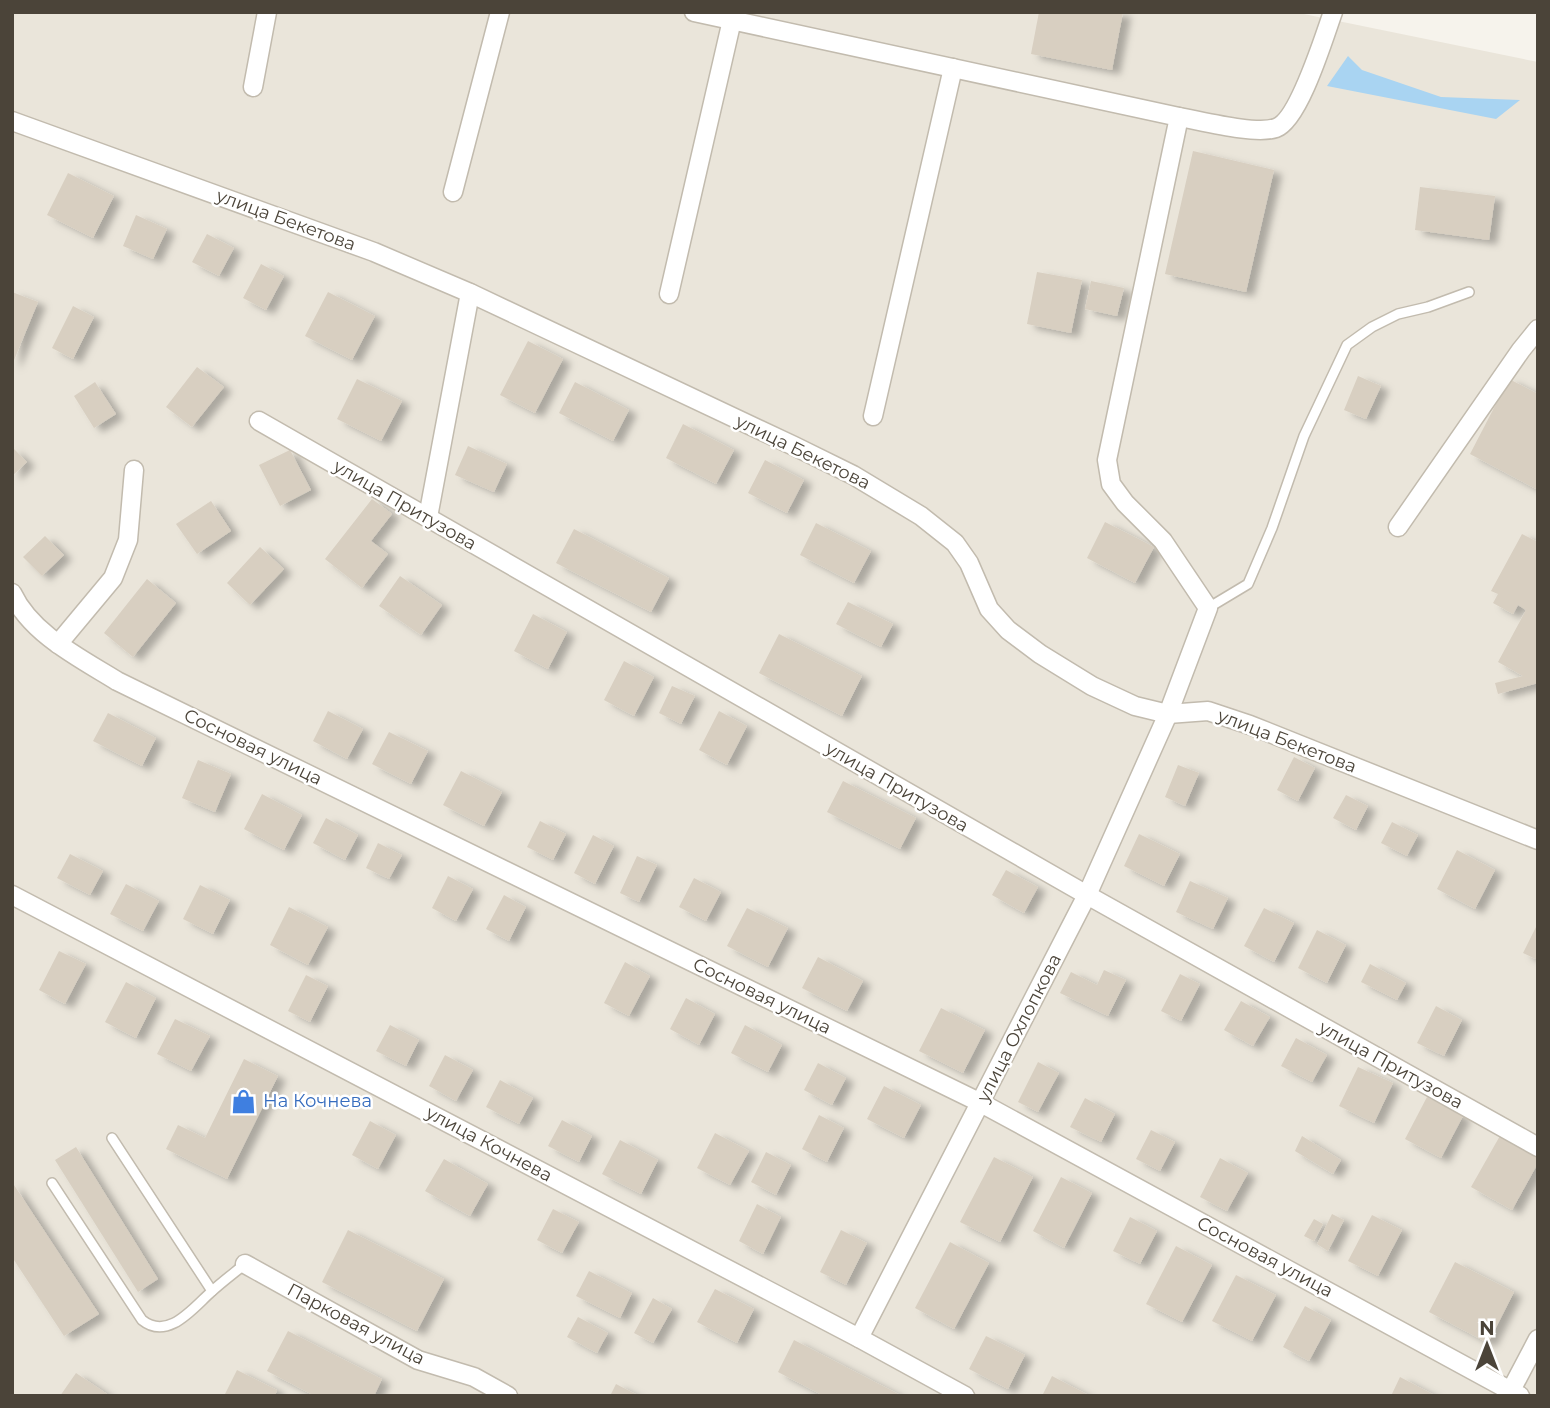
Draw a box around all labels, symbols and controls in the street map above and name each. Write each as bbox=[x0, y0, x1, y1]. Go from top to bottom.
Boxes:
street label: улица Бекетова bbox=[212, 184, 359, 255]
street label: улица Бекетова bbox=[731, 409, 874, 494]
street label: улица Притузова bbox=[329, 455, 480, 555]
street label: Сосновая улица bbox=[180, 704, 326, 790]
street label: улица Бекетова bbox=[1214, 704, 1360, 778]
street label: улица Притузова bbox=[821, 737, 972, 837]
street label: улица Охлопкова bbox=[972, 950, 1066, 1107]
street label: Сосновая улица bbox=[689, 953, 835, 1039]
street label: улица Притузова bbox=[1314, 1016, 1467, 1114]
shop icon: На Кочнева bbox=[229, 1087, 257, 1115]
place label: На Кочнева bbox=[263, 1090, 372, 1112]
street label: улица Кочнева bbox=[421, 1101, 556, 1187]
street label: Сосновая улица bbox=[1193, 1212, 1337, 1302]
street label: Парковая улица bbox=[283, 1278, 429, 1370]
north arrow bbox=[1452, 1310, 1522, 1380]
text: N bbox=[1479, 1317, 1495, 1340]

